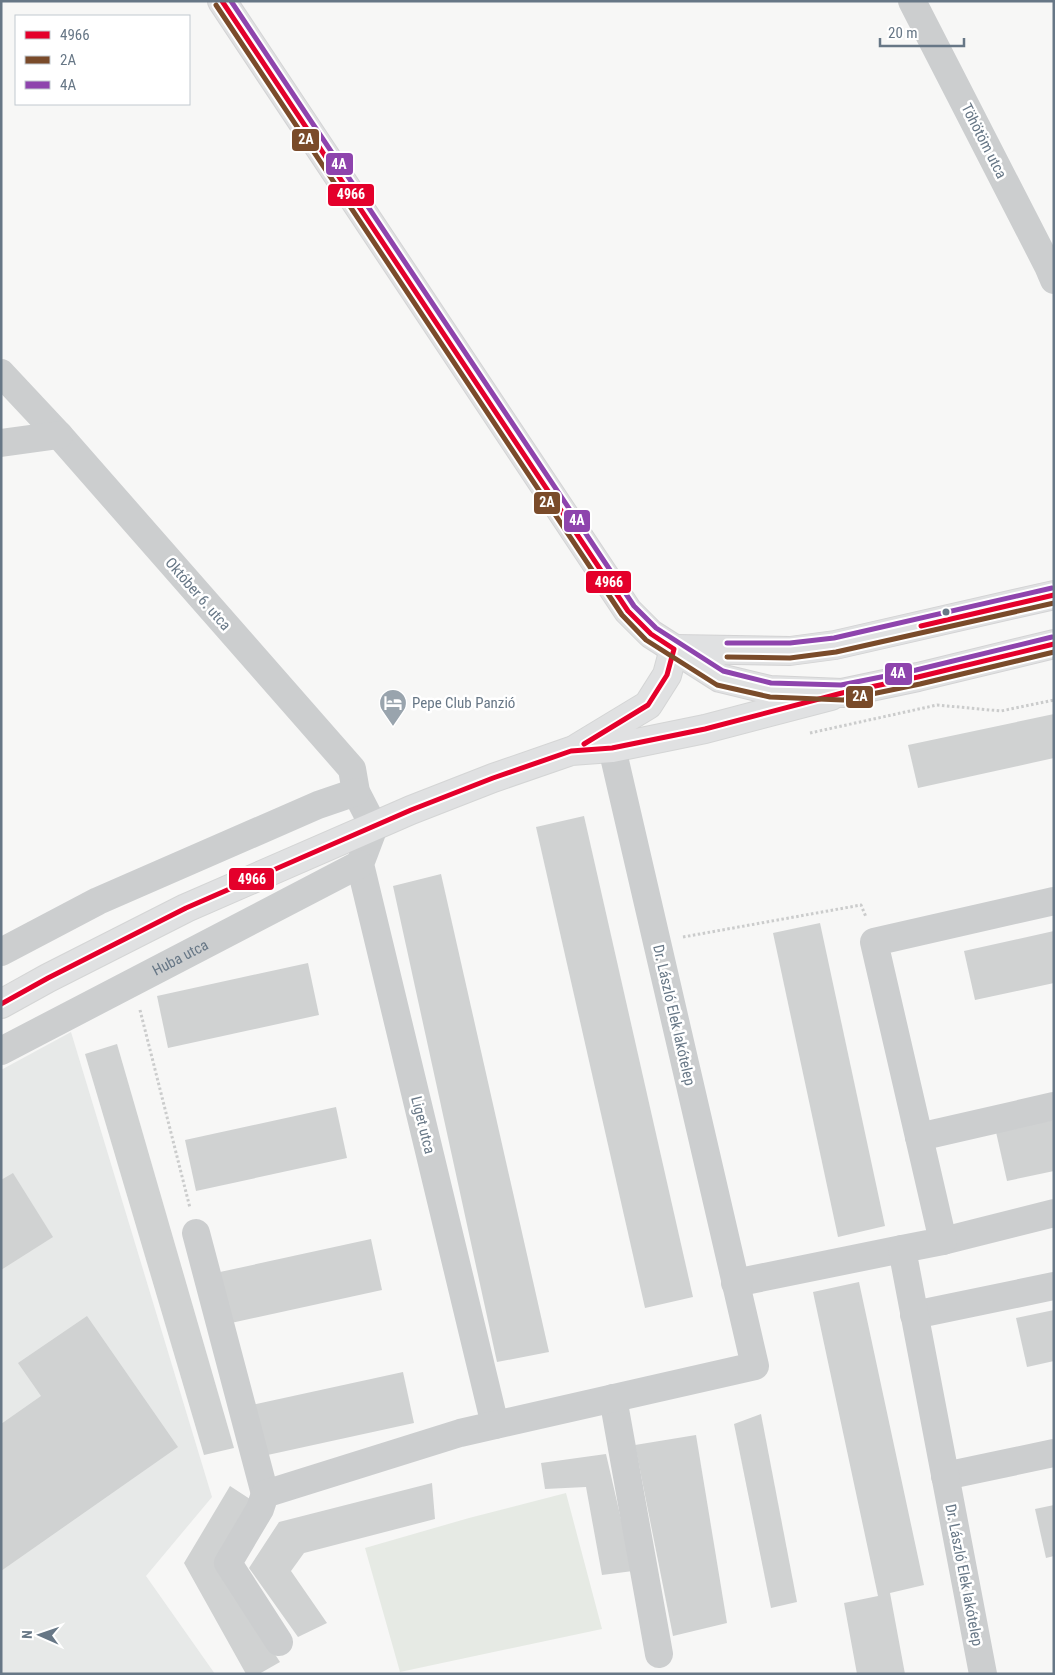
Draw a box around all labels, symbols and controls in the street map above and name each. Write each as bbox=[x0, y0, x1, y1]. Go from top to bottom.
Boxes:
legend bbox=[15, 15, 190, 105]
scale bar bbox=[880, 15, 964, 47]
text: 20 m bbox=[888, 24, 918, 42]
text: 4966 bbox=[60, 26, 90, 44]
text: 2A bbox=[60, 51, 76, 69]
text: 4A bbox=[60, 76, 76, 94]
street label: Töhötöm utca bbox=[957, 100, 1011, 182]
line badge: 2A bbox=[291, 128, 320, 152]
text: 2A bbox=[298, 131, 314, 147]
line badge: 4A bbox=[325, 152, 354, 176]
text: 4A bbox=[331, 156, 347, 172]
line badge: 4966 bbox=[327, 183, 375, 207]
text: 4966 bbox=[337, 186, 365, 202]
line badge: 2A bbox=[533, 491, 561, 515]
text: 2A bbox=[539, 494, 555, 510]
line badge: 4A bbox=[563, 509, 591, 533]
text: 4A bbox=[569, 512, 585, 528]
street label: Október 6. utca bbox=[161, 554, 235, 634]
line badge: 4966 bbox=[585, 570, 632, 594]
text: 4966 bbox=[595, 574, 623, 590]
unlabelled marker bbox=[941, 607, 951, 617]
line badge: 4A bbox=[884, 662, 913, 686]
text: 4A bbox=[890, 665, 906, 681]
line badge: 2A bbox=[845, 685, 874, 709]
hotel icon: Pepe Club Panzió bbox=[378, 688, 408, 727]
text: 2A bbox=[852, 688, 868, 704]
place label: Pepe Club Panzió bbox=[412, 694, 515, 712]
line badge: 4966 bbox=[228, 867, 275, 891]
text: 4966 bbox=[238, 871, 266, 887]
street label: Huba utca bbox=[149, 936, 211, 980]
street label: Dr. László Elek lakótelep bbox=[649, 943, 699, 1087]
street label: Liget utca bbox=[407, 1094, 439, 1156]
street label: Dr. László Elek lakótelep bbox=[941, 1503, 987, 1647]
north arrow bbox=[15, 1610, 65, 1660]
text: N bbox=[19, 1630, 35, 1639]

